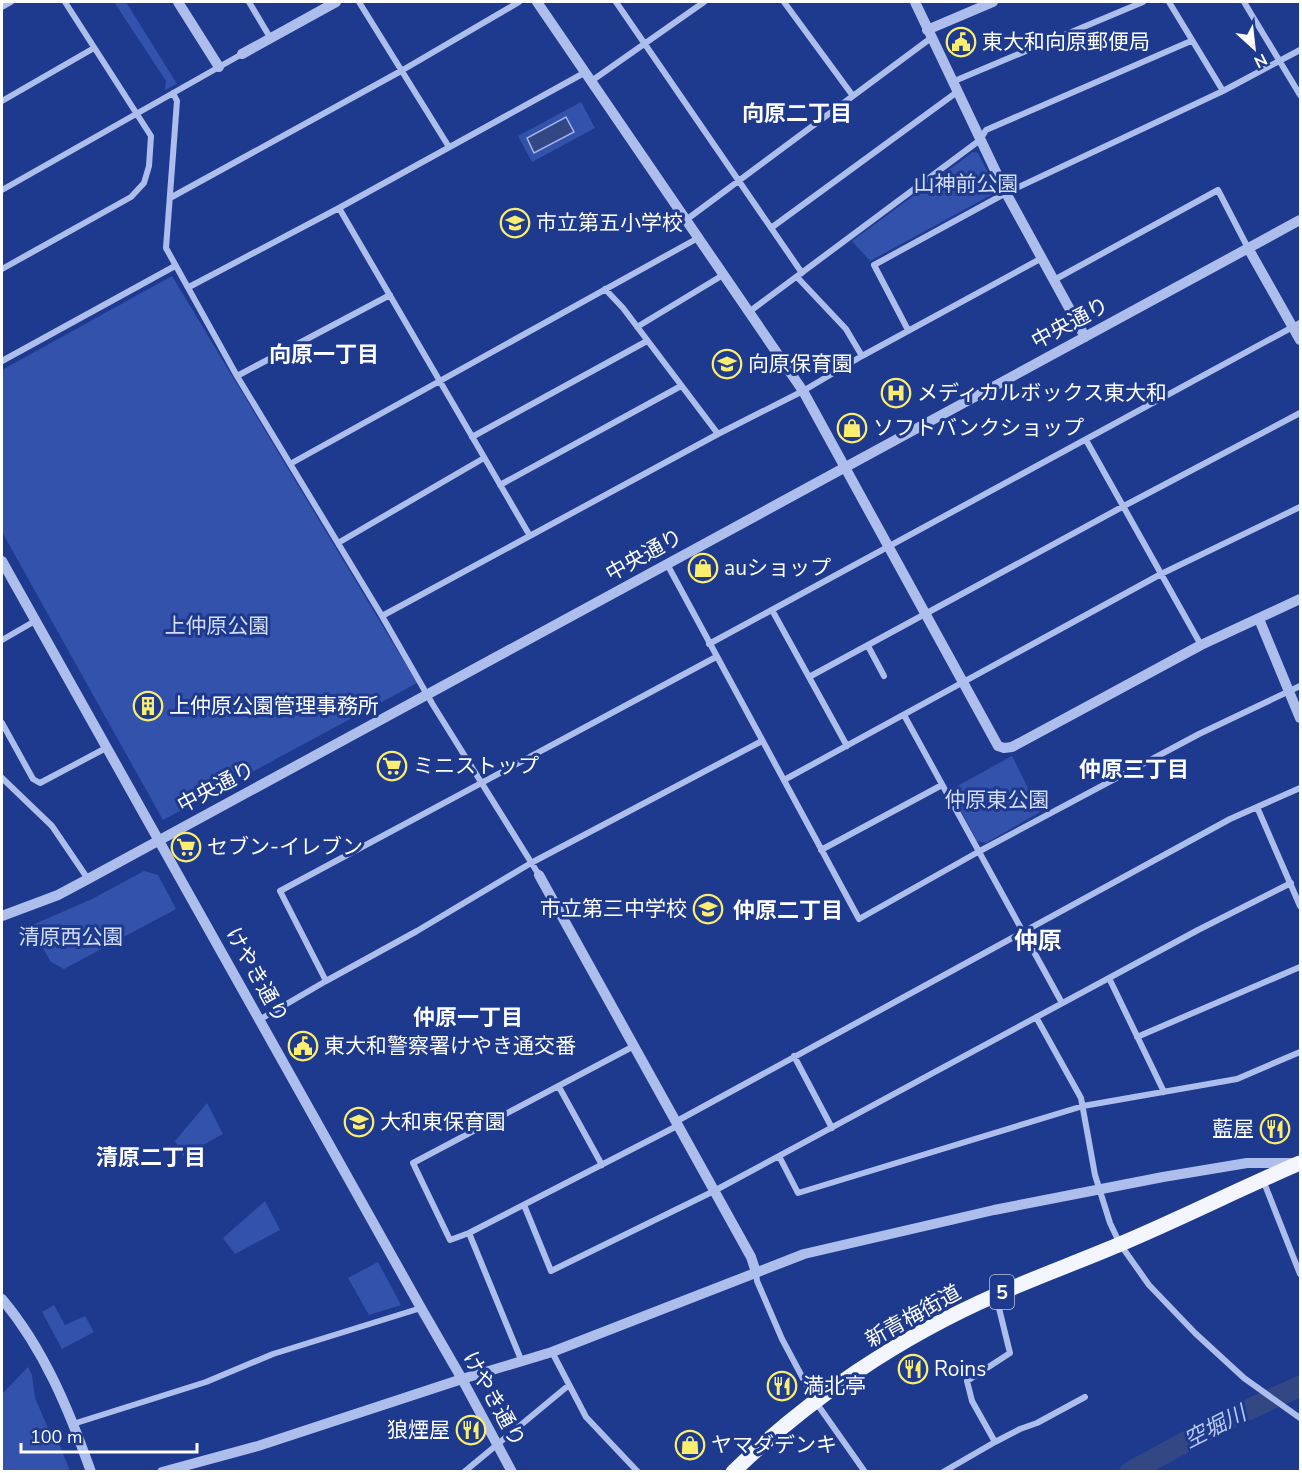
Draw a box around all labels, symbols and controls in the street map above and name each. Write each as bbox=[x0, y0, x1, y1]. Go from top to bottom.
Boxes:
north arrow bbox=[1224, 18, 1284, 78]
public building icon: 東大和向原郵便局 bbox=[945, 26, 977, 58]
place label: 東大和向原郵便局 bbox=[982, 28, 1150, 56]
text: N bbox=[1250, 48, 1271, 73]
district label: 向原二丁目 bbox=[742, 99, 852, 129]
park label: 山神前公園 bbox=[914, 170, 1019, 198]
school or university icon: 市立第五小学校 bbox=[499, 207, 531, 239]
place label: 市立第五小学校 bbox=[536, 209, 683, 237]
street label: 中央通り bbox=[1026, 291, 1114, 355]
district label: 向原一丁目 bbox=[269, 340, 379, 370]
school or university icon: 向原保育園 bbox=[711, 348, 743, 380]
place label: 向原保育園 bbox=[748, 350, 853, 378]
hospital icon: メディカルボックス東大和 bbox=[880, 377, 912, 409]
place label: メディカルボックス東大和 bbox=[917, 379, 1167, 407]
shop icon: ソフトバンクショップ bbox=[836, 412, 868, 444]
place label: ソフトバンクショップ bbox=[873, 414, 1084, 442]
street label: 中央通り bbox=[600, 522, 688, 588]
shop icon: auショップ bbox=[687, 552, 719, 584]
place label: auショップ bbox=[724, 554, 831, 582]
park label: 上仲原公園 bbox=[165, 612, 270, 640]
building icon: 上仲原公園管理事務所 bbox=[132, 690, 164, 722]
place label: 上仲原公園管理事務所 bbox=[169, 692, 379, 720]
supermarket icon: ミニストップ bbox=[376, 750, 408, 782]
place label: ミニストップ bbox=[413, 752, 539, 780]
street label: 中央通り bbox=[172, 755, 260, 819]
district label: 仲原三丁目 bbox=[1079, 755, 1189, 785]
park label: 仲原東公園 bbox=[945, 786, 1050, 814]
supermarket icon: セブン-イレブン bbox=[170, 831, 202, 863]
place label: セブン-イレブン bbox=[207, 833, 363, 861]
school or university icon: 市立第三中学校 bbox=[692, 893, 724, 925]
place label: 市立第三中学校 bbox=[540, 895, 687, 923]
district label: 仲原二丁目 bbox=[733, 896, 843, 926]
street label: けやき通り bbox=[219, 922, 295, 1028]
park label: 清原西公園 bbox=[19, 923, 124, 951]
district label: 仲原 bbox=[1014, 925, 1062, 957]
district label: 仲原一丁目 bbox=[413, 1003, 523, 1033]
public building icon: 東大和警察署けやき通交番 bbox=[287, 1030, 319, 1062]
place label: 東大和警察署けやき通交番 bbox=[324, 1032, 576, 1060]
school or university icon: 大和東保育園 bbox=[343, 1106, 375, 1138]
place label: 大和東保育園 bbox=[380, 1108, 506, 1136]
restaurant icon: 藍屋 bbox=[1259, 1113, 1291, 1145]
place label: 藍屋 bbox=[1212, 1115, 1254, 1143]
district label: 清原二丁目 bbox=[96, 1143, 206, 1173]
road number: 5 bbox=[990, 1275, 1014, 1309]
street label: 新青梅街道 bbox=[860, 1278, 966, 1354]
street label: けやき通り bbox=[456, 1346, 532, 1452]
restaurant icon: Roins bbox=[897, 1353, 929, 1385]
place label: Roins bbox=[934, 1355, 986, 1383]
restaurant icon: 満北亭 bbox=[766, 1370, 798, 1402]
place label: 満北亭 bbox=[803, 1372, 866, 1400]
water label: 空堀川 bbox=[1179, 1398, 1253, 1455]
restaurant icon: 狼煙屋 bbox=[455, 1414, 487, 1446]
scale bar bbox=[21, 1416, 196, 1454]
place label: 狼煙屋 bbox=[387, 1416, 450, 1444]
text: 100 m bbox=[30, 1425, 82, 1449]
shop icon: ヤマダデンキ bbox=[674, 1429, 706, 1461]
place label: ヤマダデンキ bbox=[711, 1431, 837, 1459]

